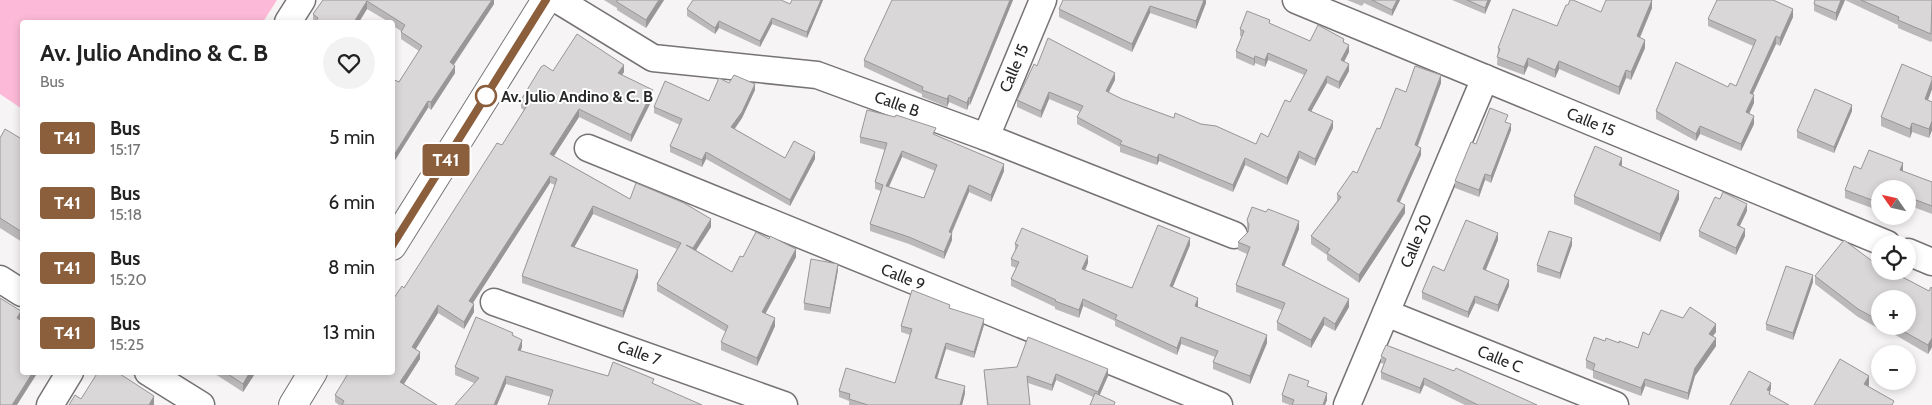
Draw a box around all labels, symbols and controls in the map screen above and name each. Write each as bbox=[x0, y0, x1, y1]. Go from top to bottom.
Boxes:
button: heart bbox=[323, 37, 375, 89]
text: Av. Julio Andino & C. B bbox=[40, 38, 268, 67]
street label: Calle 15 bbox=[995, 41, 1033, 95]
text: Bus bbox=[40, 72, 64, 91]
marker: Av. Julio Andino & C. B bbox=[475, 85, 497, 107]
place label: Av. Julio Andino & C. B bbox=[501, 87, 653, 106]
street label: Calle B bbox=[872, 87, 922, 121]
street label: Calle 15 bbox=[1564, 104, 1618, 140]
text: Bus bbox=[110, 117, 140, 140]
text: 5 min bbox=[329, 126, 375, 149]
text: T41 bbox=[54, 127, 81, 149]
text: 15:17 bbox=[110, 140, 140, 159]
line badge: T41 bbox=[417, 144, 475, 176]
text: T41 bbox=[433, 149, 459, 171]
north arrow bbox=[1871, 180, 1916, 225]
map controls bbox=[1871, 180, 1916, 390]
text: Bus bbox=[110, 182, 140, 205]
text: 6 min bbox=[329, 191, 375, 214]
text: T41 bbox=[54, 192, 81, 214]
text: 15:18 bbox=[110, 205, 142, 224]
street label: Calle 20 bbox=[1396, 211, 1436, 271]
button: locate bbox=[1871, 235, 1916, 280]
text: Bus bbox=[110, 247, 140, 270]
text: 8 min bbox=[328, 256, 375, 279]
text: T41 bbox=[54, 257, 81, 279]
street label: Calle 9 bbox=[878, 260, 928, 294]
text: 15:20 bbox=[110, 270, 147, 289]
button: + bbox=[1871, 290, 1916, 335]
text: Bus bbox=[110, 312, 140, 335]
text: 13 min bbox=[323, 321, 375, 344]
text: T41 bbox=[54, 322, 81, 344]
text: 15:25 bbox=[110, 335, 144, 354]
street label: Calle 7 bbox=[615, 336, 663, 370]
street label: Calle C bbox=[1475, 341, 1525, 377]
button: − bbox=[1871, 345, 1916, 390]

